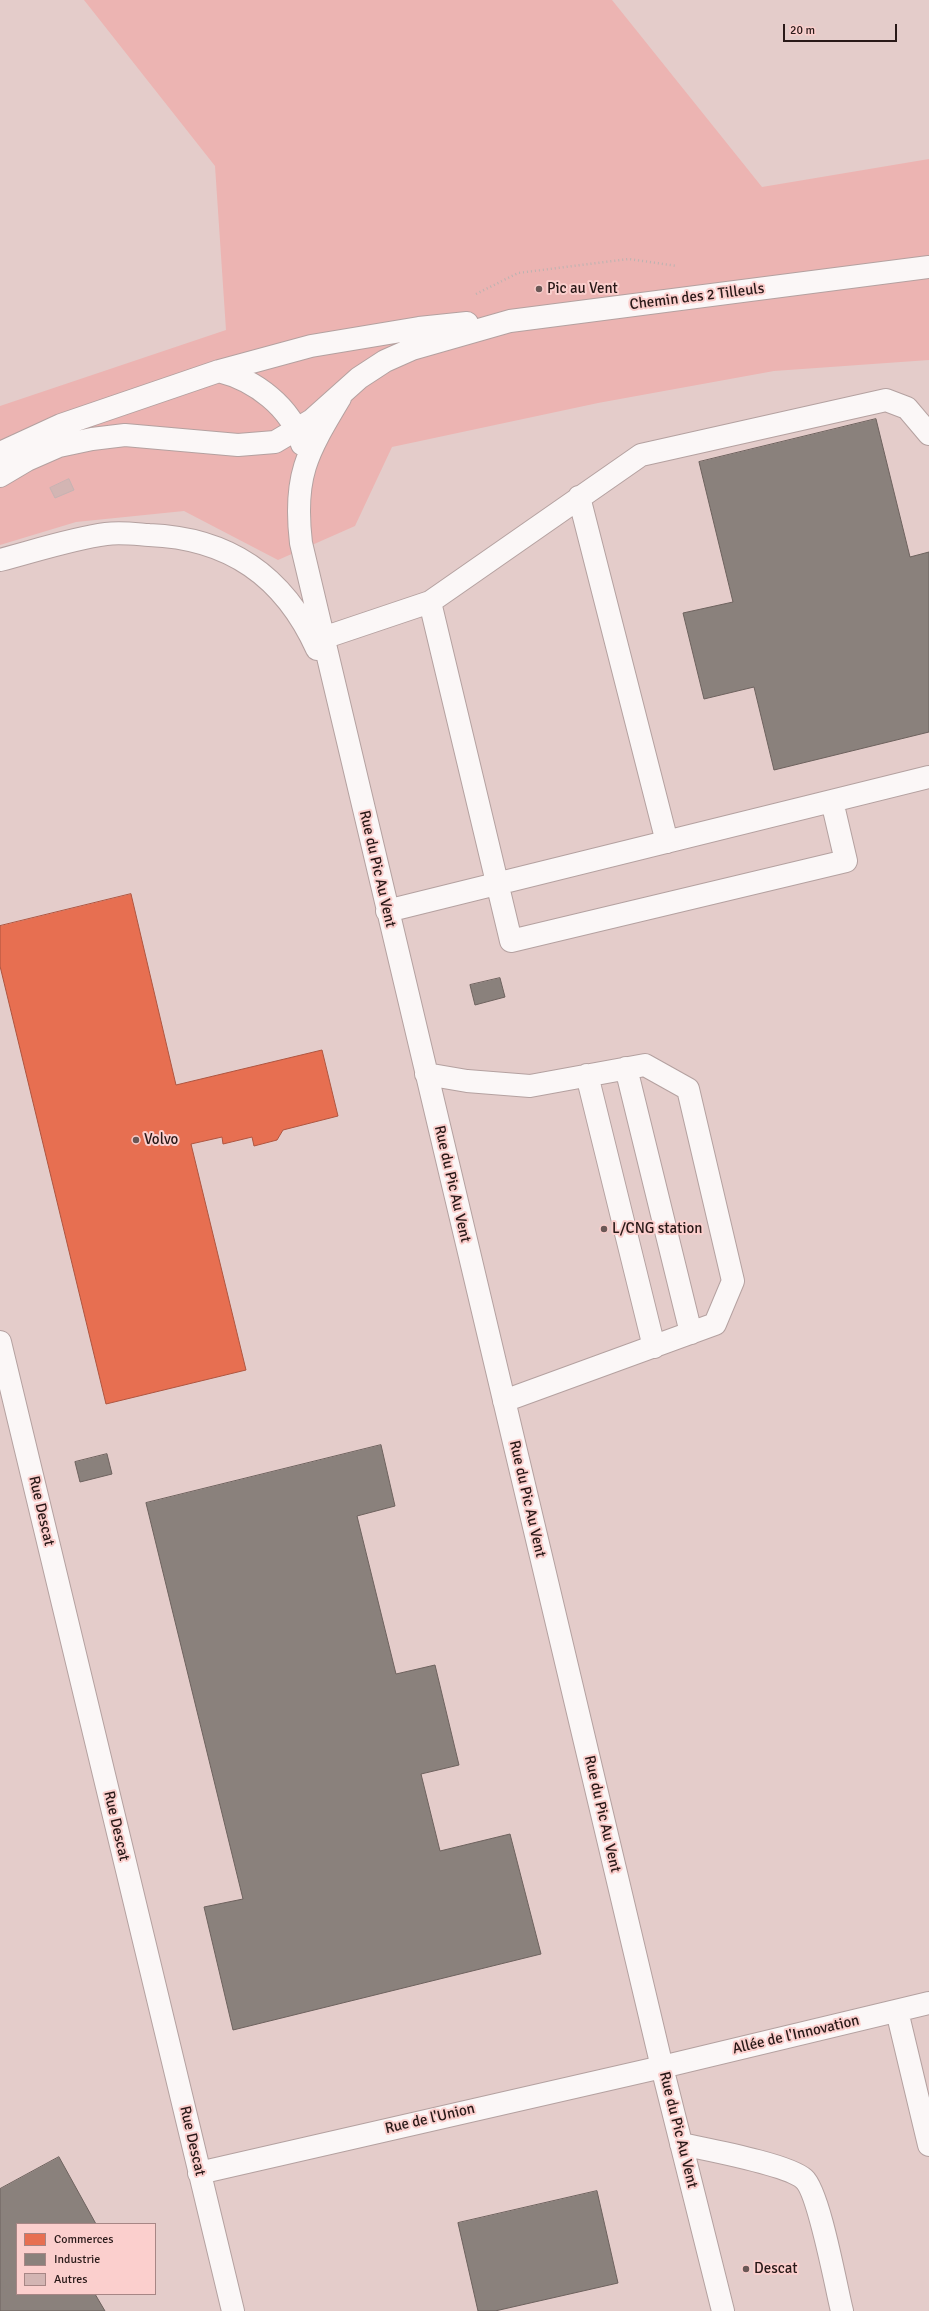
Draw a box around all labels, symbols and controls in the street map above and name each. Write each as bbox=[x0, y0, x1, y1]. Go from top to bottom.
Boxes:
scale bar bbox=[785, 16, 899, 42]
text: 20 m bbox=[790, 23, 815, 38]
place label: Pic au Vent bbox=[547, 280, 618, 298]
street label: Chemin des 2 Tilleuls bbox=[629, 280, 765, 314]
marker: Pic au Vent bbox=[534, 284, 544, 294]
street label: Rue du Pic Au Vent bbox=[355, 809, 399, 929]
street label: Rue du Pic Au Vent bbox=[430, 1124, 474, 1244]
place label: Volvo bbox=[144, 1131, 178, 1149]
marker: Volvo bbox=[131, 1135, 141, 1145]
place label: L/CNG station bbox=[612, 1220, 702, 1238]
marker: L/CNG station bbox=[599, 1224, 609, 1234]
street label: Rue du Pic Au Vent bbox=[505, 1439, 549, 1559]
street label: Rue Descat bbox=[24, 1474, 58, 1548]
street label: Rue du Pic Au Vent bbox=[580, 1754, 624, 1874]
street label: Rue Descat bbox=[99, 1789, 133, 1863]
street label: Allée de l'Innovation bbox=[731, 2012, 861, 2058]
street label: Rue du Pic Au Vent bbox=[655, 2070, 701, 2190]
street label: Rue de l'Union bbox=[383, 2100, 477, 2138]
street label: Rue Descat bbox=[175, 2104, 209, 2178]
legend bbox=[16, 2223, 156, 2295]
text: Commerces bbox=[54, 2232, 114, 2247]
text: Industrie bbox=[54, 2252, 100, 2267]
place label: Descat bbox=[754, 2260, 798, 2278]
marker: Descat bbox=[741, 2264, 751, 2274]
text: Autres bbox=[54, 2272, 87, 2287]

